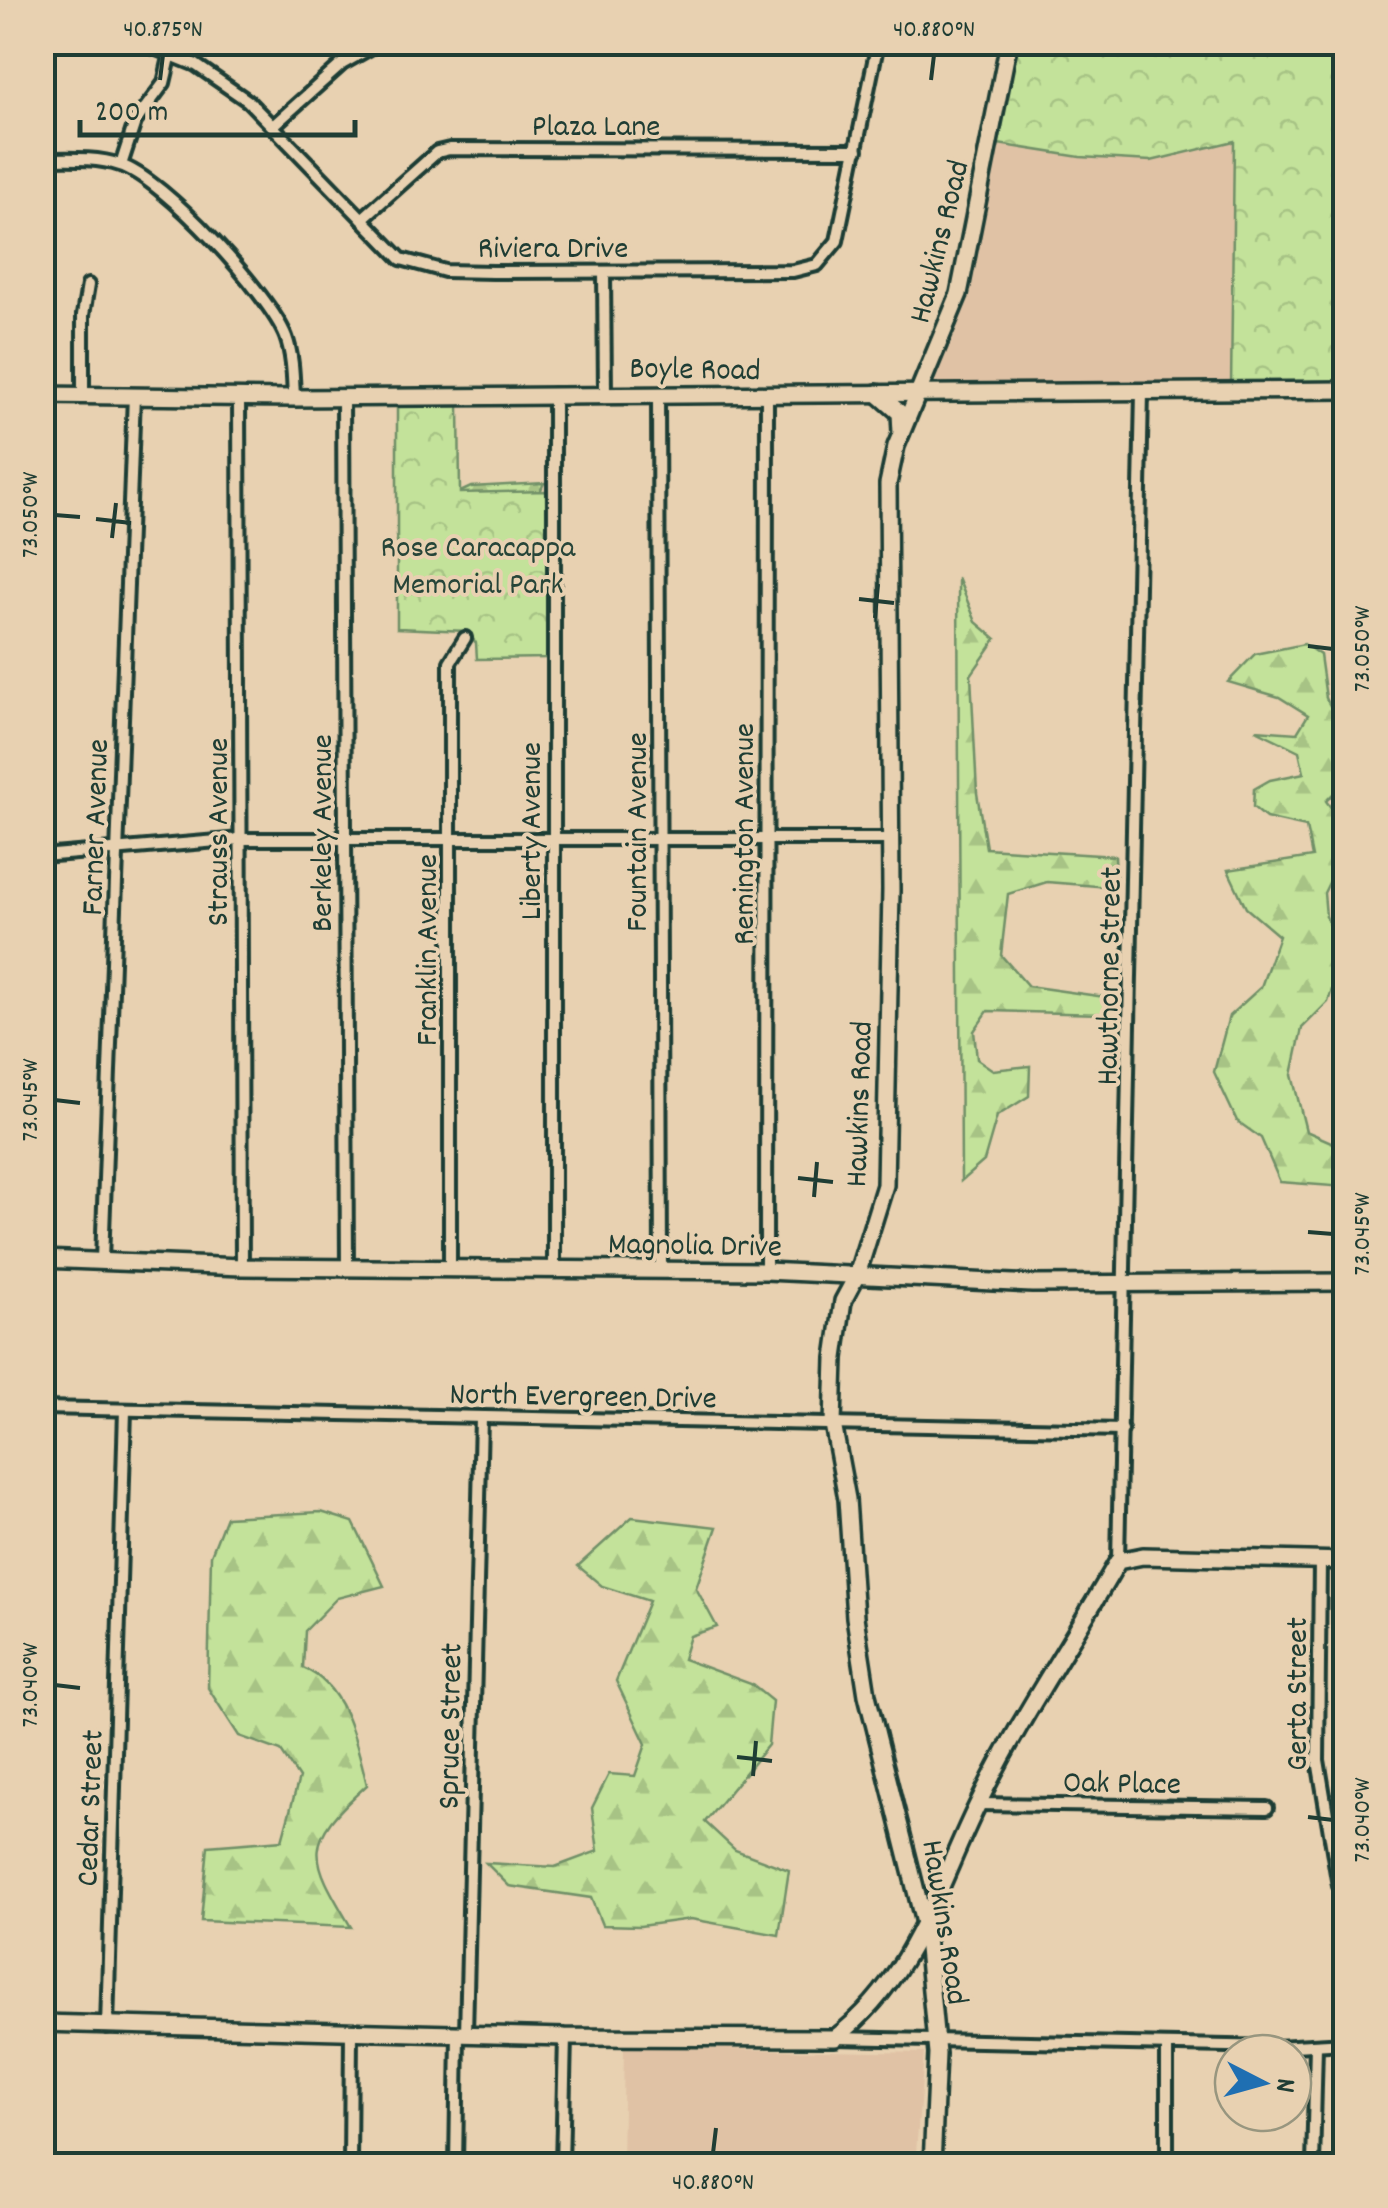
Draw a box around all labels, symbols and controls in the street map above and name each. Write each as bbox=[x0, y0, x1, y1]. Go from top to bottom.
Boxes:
text: 40.875°N bbox=[123, 13, 203, 49]
text: 40.880°N bbox=[893, 13, 975, 49]
scale bar bbox=[80, 75, 355, 137]
text: 200 m bbox=[95, 93, 168, 136]
street label: Plaza Lane bbox=[532, 106, 660, 152]
street label: Hawkins Road bbox=[899, 156, 984, 329]
street label: Riviera Drive bbox=[478, 228, 628, 274]
street label: Boyle Road bbox=[629, 348, 761, 396]
text: 73.050°W bbox=[14, 471, 50, 558]
park label: Rose Caracappa Memorial Park bbox=[381, 527, 576, 610]
text: 73.050°W bbox=[1346, 605, 1382, 692]
street label: Remington Avenue bbox=[724, 723, 770, 945]
street label: Fountain Avenue bbox=[617, 732, 663, 932]
street label: Berkeley Avenue bbox=[302, 734, 348, 932]
street label: Farner Avenue bbox=[72, 738, 124, 916]
street label: Strauss Avenue bbox=[198, 738, 244, 926]
street label: Liberty Avenue bbox=[511, 742, 557, 920]
street label: Franklin Avenue bbox=[407, 854, 453, 1046]
street label: Hawthorne Street bbox=[1087, 866, 1137, 1086]
street label: Hawkins Road bbox=[836, 1020, 888, 1188]
text: 73.045°W bbox=[14, 1058, 50, 1141]
text: 73.045°W bbox=[1346, 1192, 1382, 1275]
street label: Magnolia Drive bbox=[607, 1223, 782, 1273]
street label: North Evergreen Drive bbox=[449, 1374, 717, 1424]
street label: Gerta Street bbox=[1277, 1617, 1323, 1771]
text: 73.040°W bbox=[14, 1642, 50, 1727]
street label: Spruce Street bbox=[429, 1642, 477, 1810]
street label: Cedar Street bbox=[67, 1729, 119, 1887]
street label: Oak Place bbox=[1063, 1762, 1181, 1810]
text: 73.040°W bbox=[1346, 1777, 1382, 1862]
street label: Hawkins Road bbox=[906, 1837, 978, 2009]
north arrow bbox=[1213, 2033, 1313, 2133]
text: N bbox=[1262, 2076, 1304, 2094]
text: 40.880°N bbox=[672, 2166, 754, 2202]

